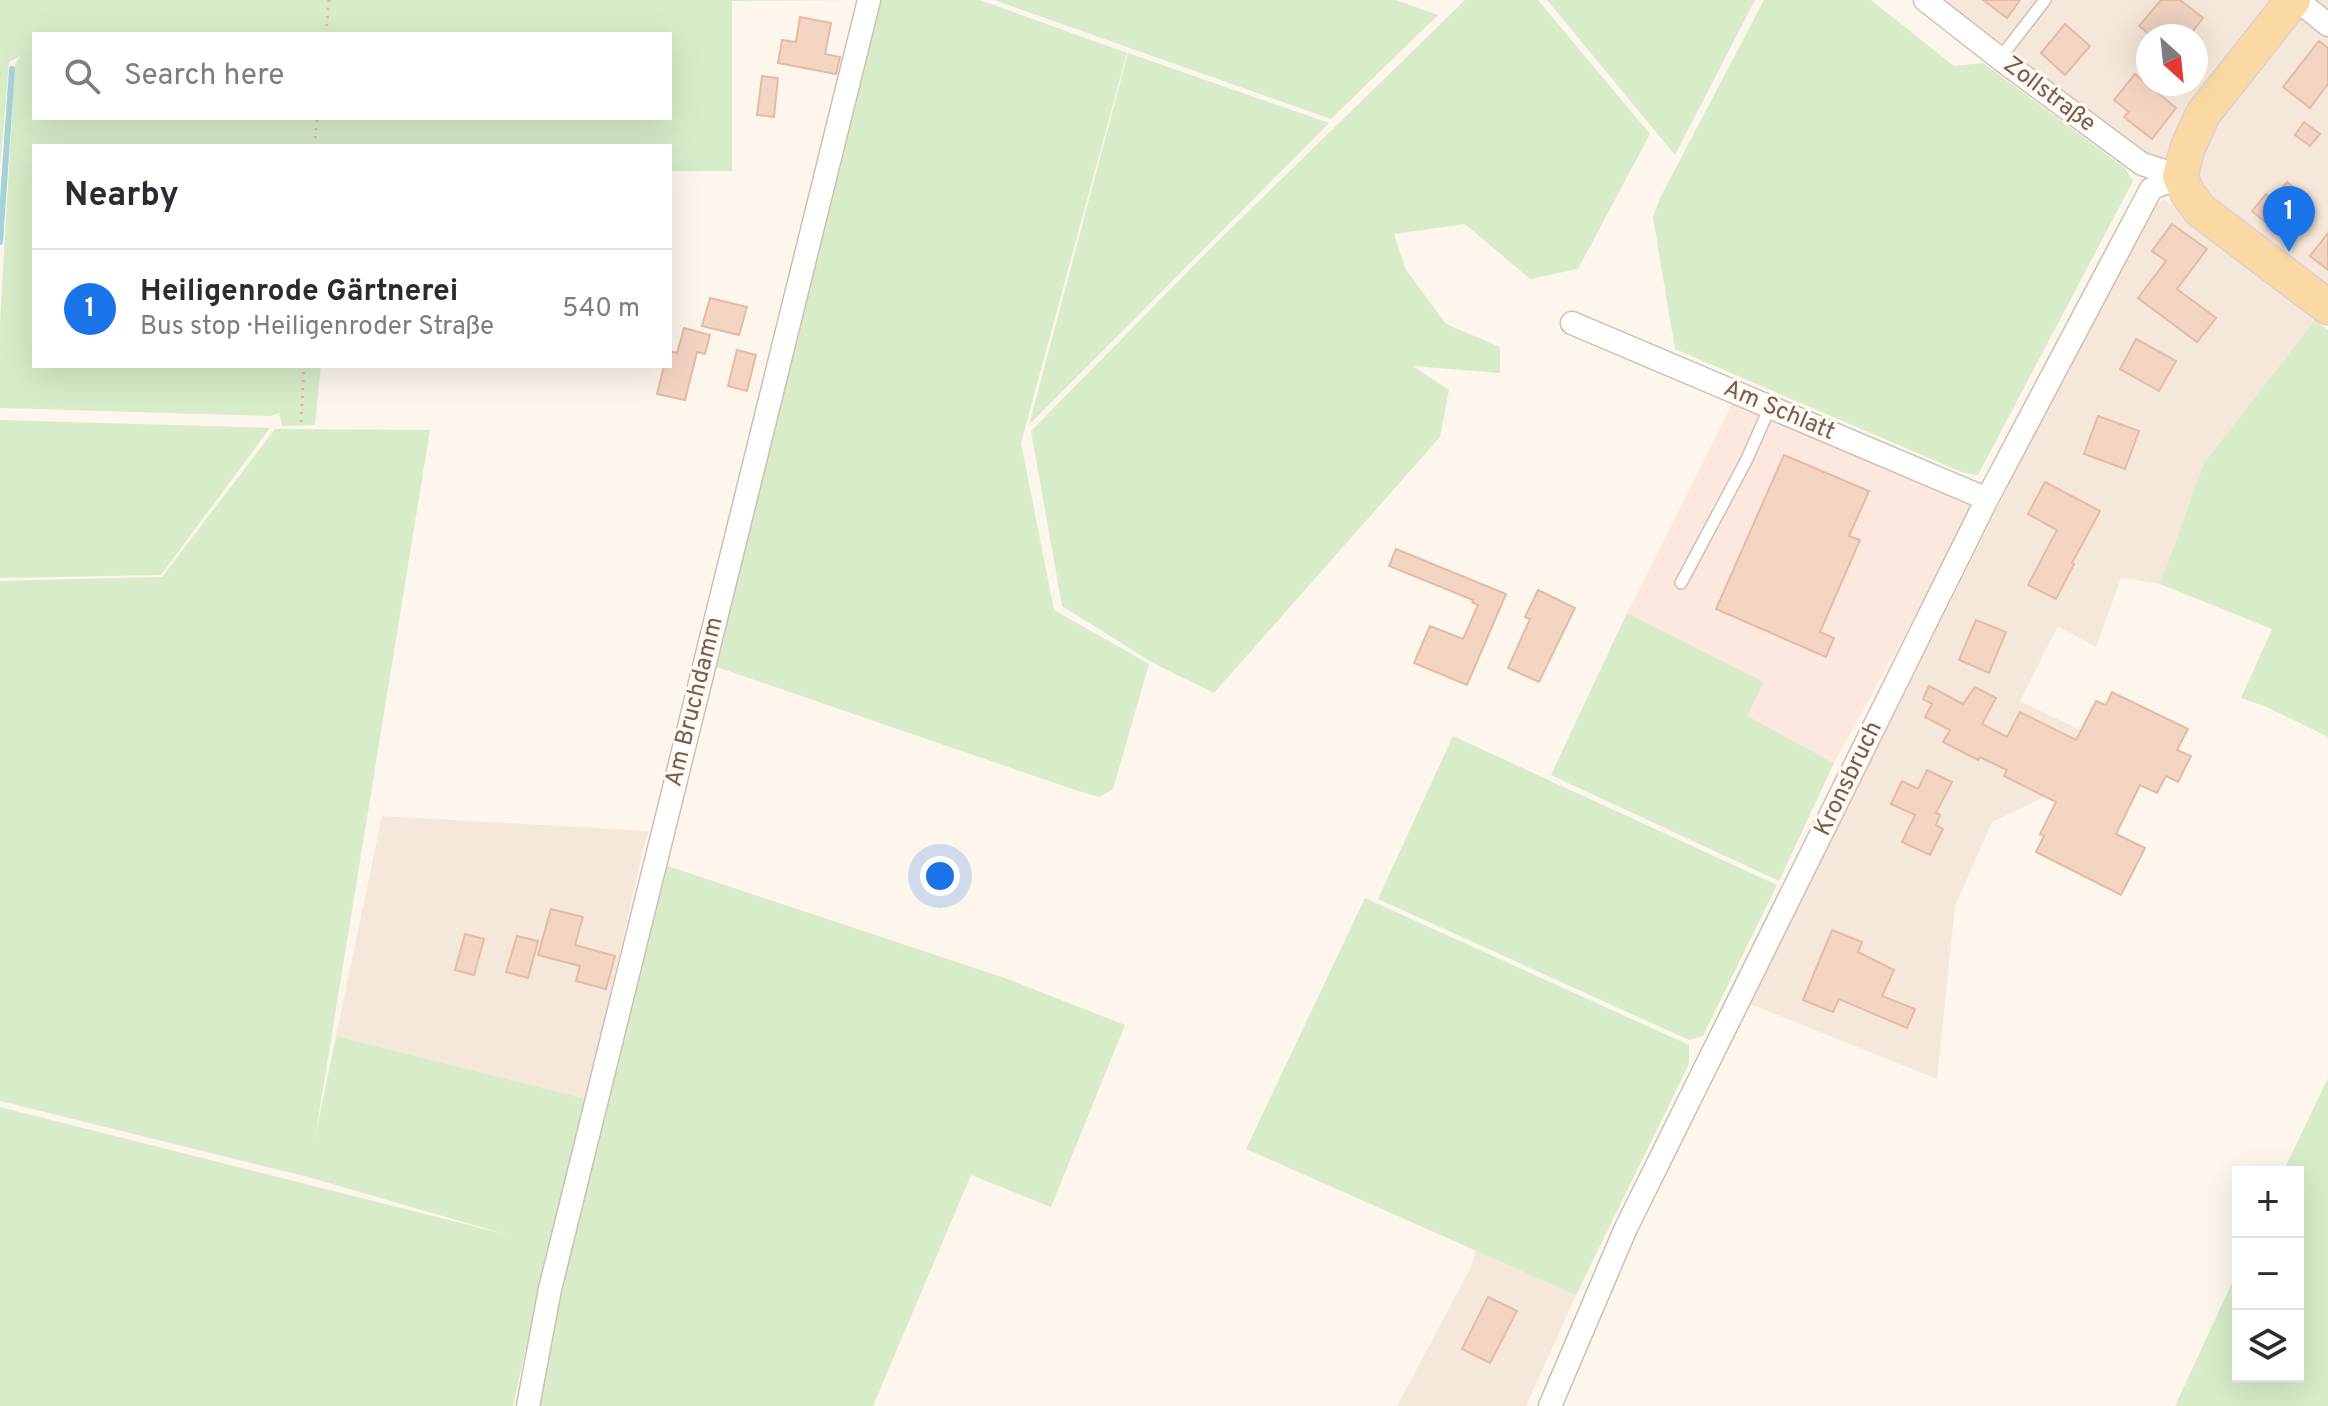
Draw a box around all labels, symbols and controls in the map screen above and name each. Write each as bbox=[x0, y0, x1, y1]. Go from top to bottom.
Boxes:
north arrow bbox=[2136, 24, 2208, 96]
search box bbox=[32, 32, 672, 120]
street label: Zollstraße bbox=[1997, 51, 2101, 139]
icon: search bbox=[60, 54, 104, 98]
text: Search here bbox=[124, 58, 284, 95]
text: Nearby bbox=[64, 175, 179, 218]
pin: 1 bbox=[2263, 186, 2315, 252]
text: Heiligenrode Gärtnerei bbox=[140, 274, 458, 311]
text: 1 bbox=[85, 293, 95, 326]
text: 540 m bbox=[562, 293, 640, 326]
text: Bus stop · Heiligenroder Straße bbox=[140, 311, 494, 344]
street label: Am Schlatt bbox=[1719, 374, 1839, 448]
street label: Am Bruchdamm bbox=[659, 614, 731, 790]
street label: Kronsbruch bbox=[1808, 717, 1890, 841]
your location bbox=[920, 856, 960, 896]
map controls bbox=[2232, 1166, 2304, 1382]
button: + bbox=[2232, 1166, 2304, 1238]
button: − bbox=[2232, 1238, 2304, 1310]
button: layers bbox=[2232, 1310, 2304, 1382]

